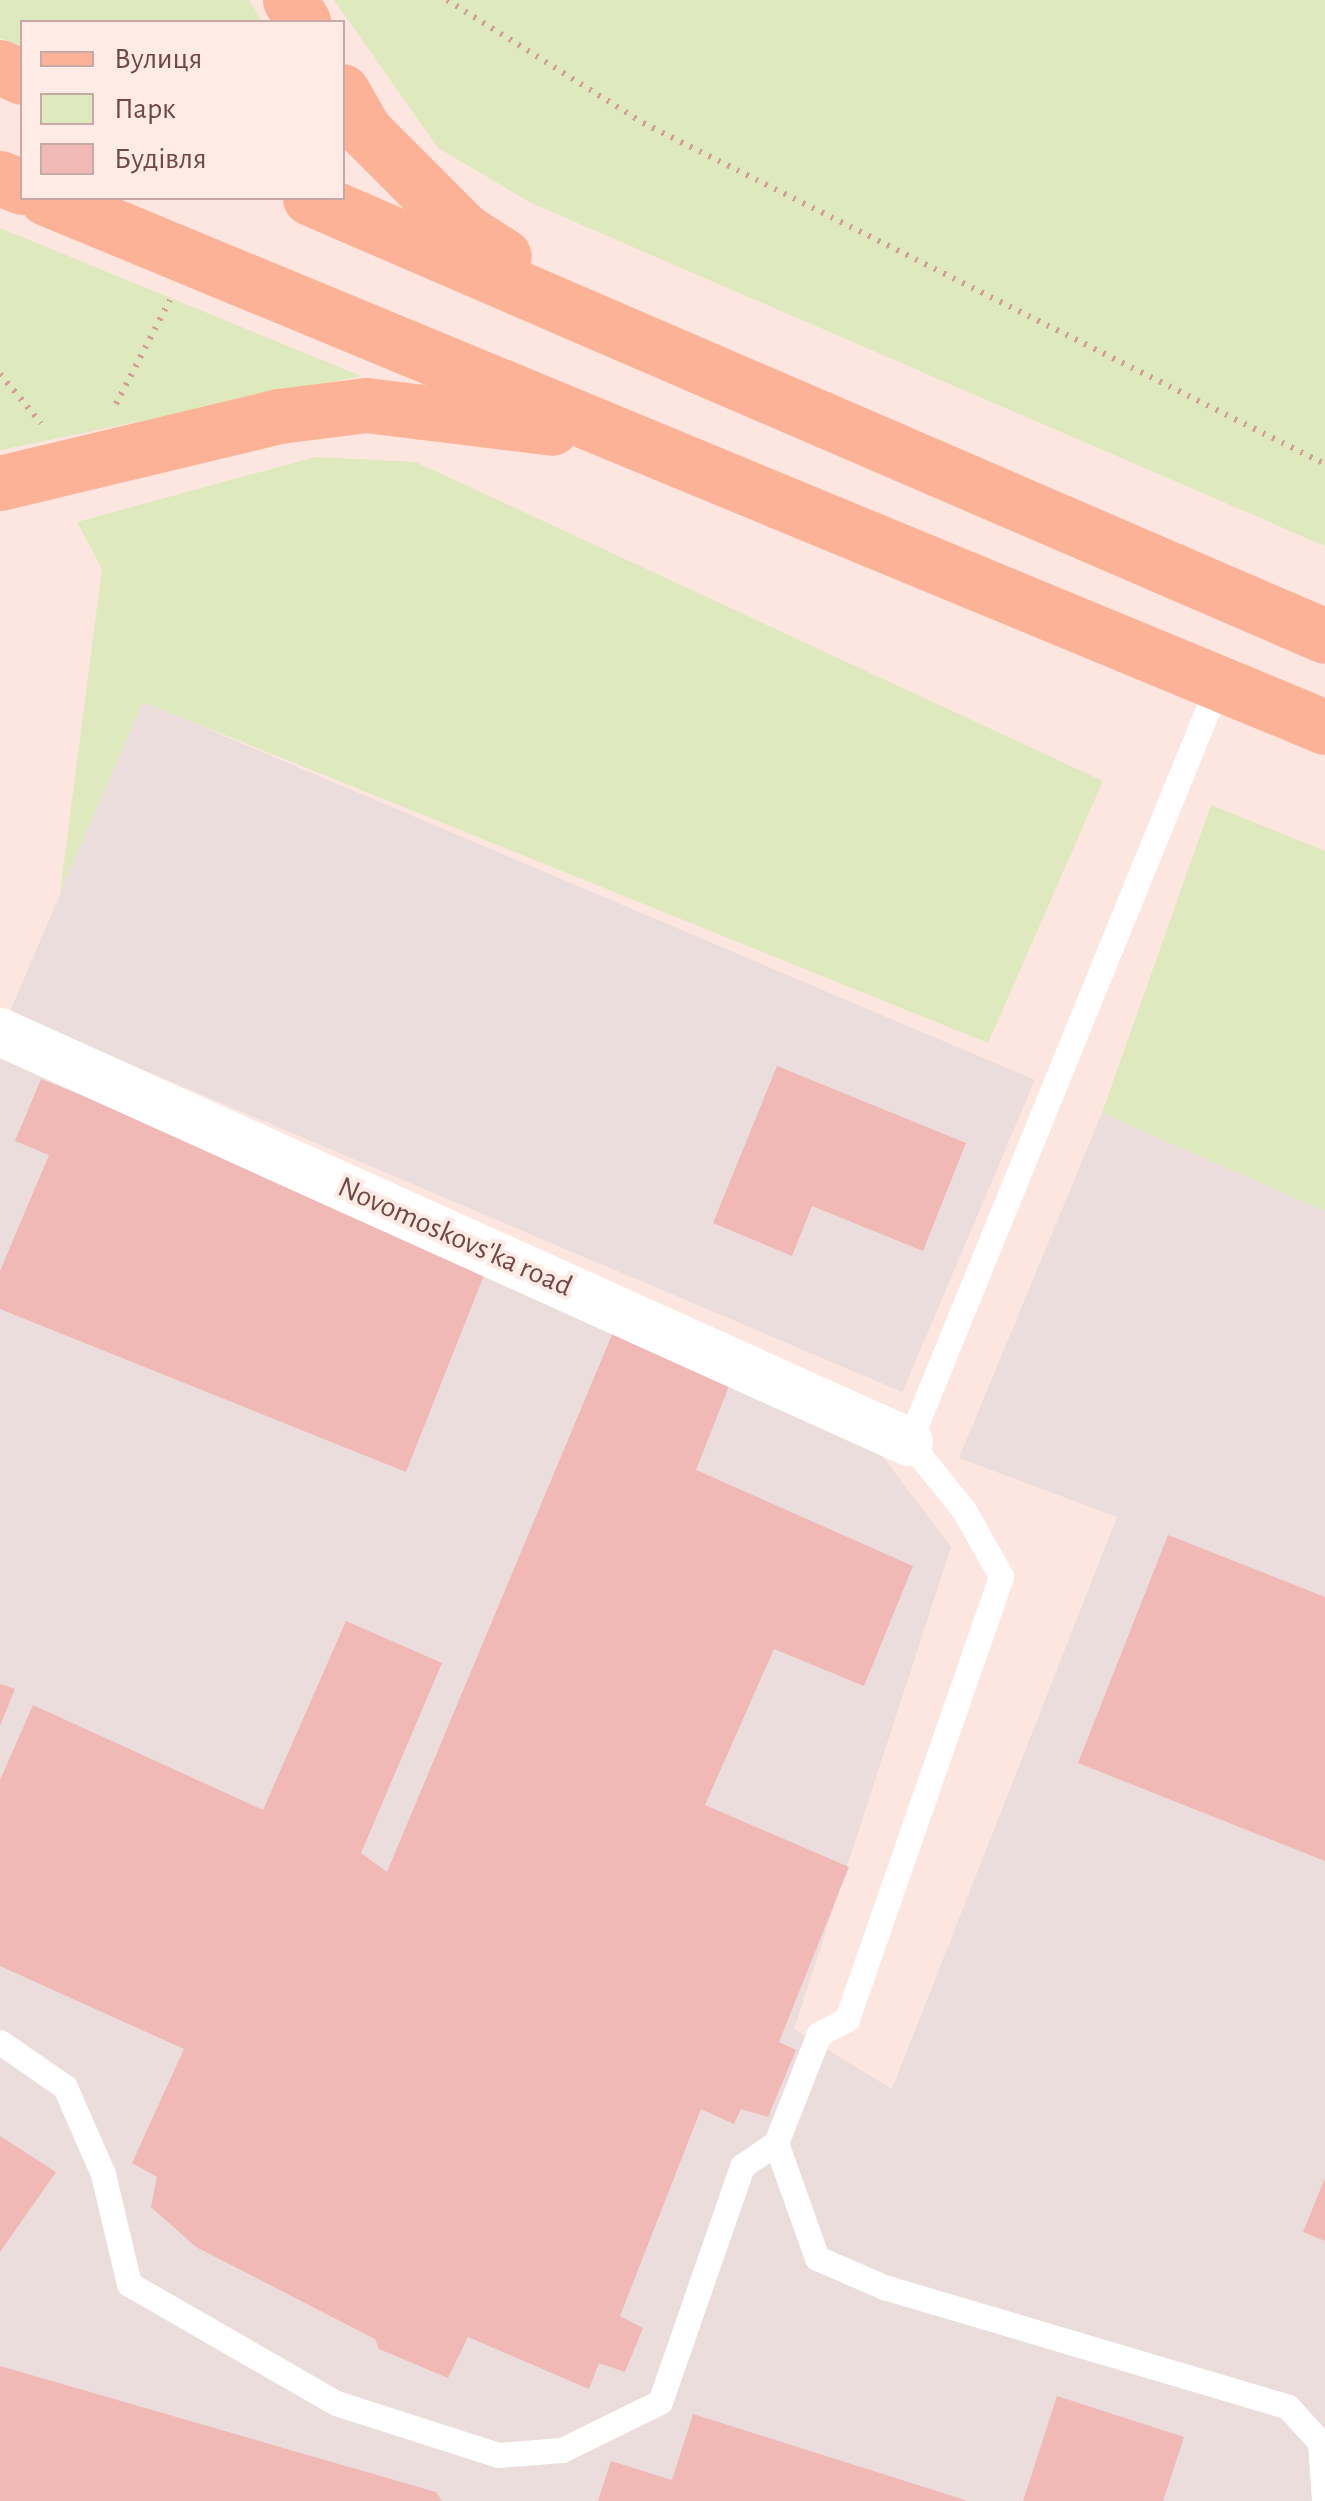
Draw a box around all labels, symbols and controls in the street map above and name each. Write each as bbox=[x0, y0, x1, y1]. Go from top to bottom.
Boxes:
legend bbox=[20, 20, 345, 200]
text: Вулиця bbox=[114, 44, 202, 74]
text: Парк bbox=[114, 94, 176, 124]
text: Будівля bbox=[114, 144, 207, 174]
street label: Novomoskovs'ka road bbox=[332, 1169, 578, 1305]

